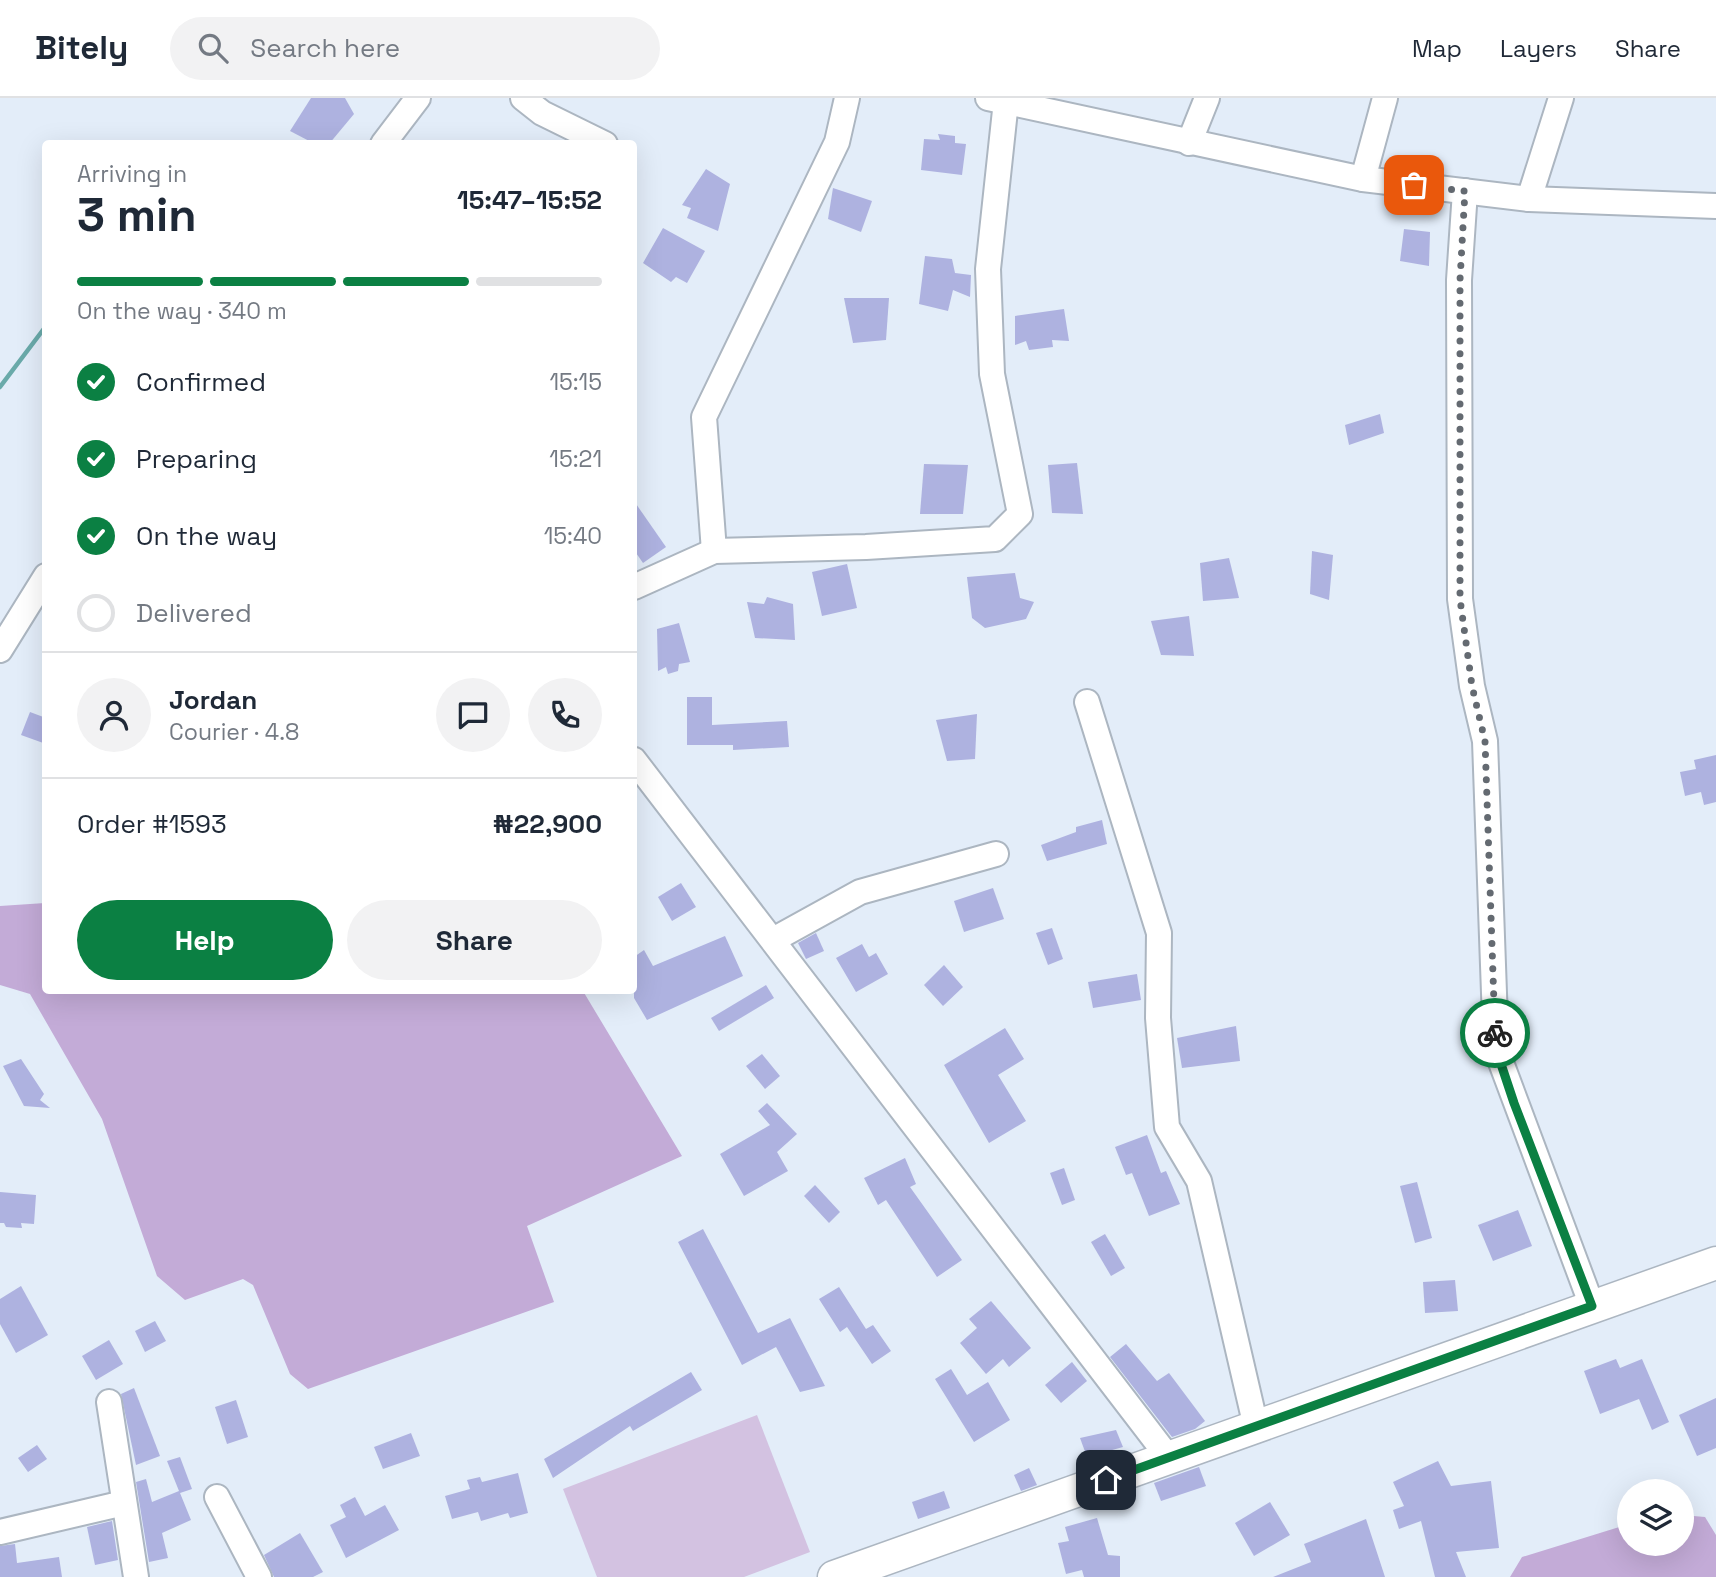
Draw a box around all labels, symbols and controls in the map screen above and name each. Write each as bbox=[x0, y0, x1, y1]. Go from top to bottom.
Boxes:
search box bbox=[170, 17, 660, 80]
text: Bitely bbox=[35, 27, 128, 69]
icon: search bbox=[194, 29, 232, 67]
text: Search here bbox=[250, 31, 400, 65]
text: Map bbox=[1412, 33, 1462, 64]
text: Layers bbox=[1500, 33, 1577, 64]
text: Share bbox=[1615, 33, 1681, 64]
pin bbox=[1384, 155, 1444, 215]
text: Arriving in bbox=[77, 159, 187, 189]
icon: bag bbox=[1395, 166, 1433, 204]
text: 15:47–15:52 bbox=[457, 183, 602, 217]
text: 3 min bbox=[77, 186, 197, 244]
text: On the way · 340 m bbox=[77, 296, 287, 326]
icon: check bbox=[77, 363, 115, 401]
text: Confirmed bbox=[136, 365, 266, 399]
text: 15:15 bbox=[549, 367, 602, 397]
icon: check bbox=[77, 440, 115, 478]
text: Preparing bbox=[136, 442, 257, 476]
text: 15:21 bbox=[549, 444, 602, 474]
icon: check bbox=[77, 517, 115, 555]
text: On the way bbox=[136, 519, 277, 553]
text: 15:40 bbox=[544, 521, 602, 551]
text: Delivered bbox=[136, 596, 252, 630]
button: person bbox=[77, 678, 151, 752]
button: chat bbox=[436, 678, 510, 752]
button: phone bbox=[528, 678, 602, 752]
text: Jordan bbox=[169, 683, 257, 717]
text: Courier · 4.8 bbox=[169, 717, 299, 747]
text: Order #1593 bbox=[77, 807, 227, 841]
text: ₦22,900 bbox=[493, 807, 602, 841]
button: Help bbox=[77, 900, 333, 980]
button: Share bbox=[347, 900, 602, 980]
courier bbox=[1460, 998, 1530, 1068]
icon: bike bbox=[1476, 1014, 1514, 1052]
pin bbox=[1076, 1450, 1136, 1510]
icon: home bbox=[1087, 1461, 1125, 1499]
map controls bbox=[1617, 1479, 1694, 1556]
button: layers bbox=[1617, 1479, 1694, 1556]

